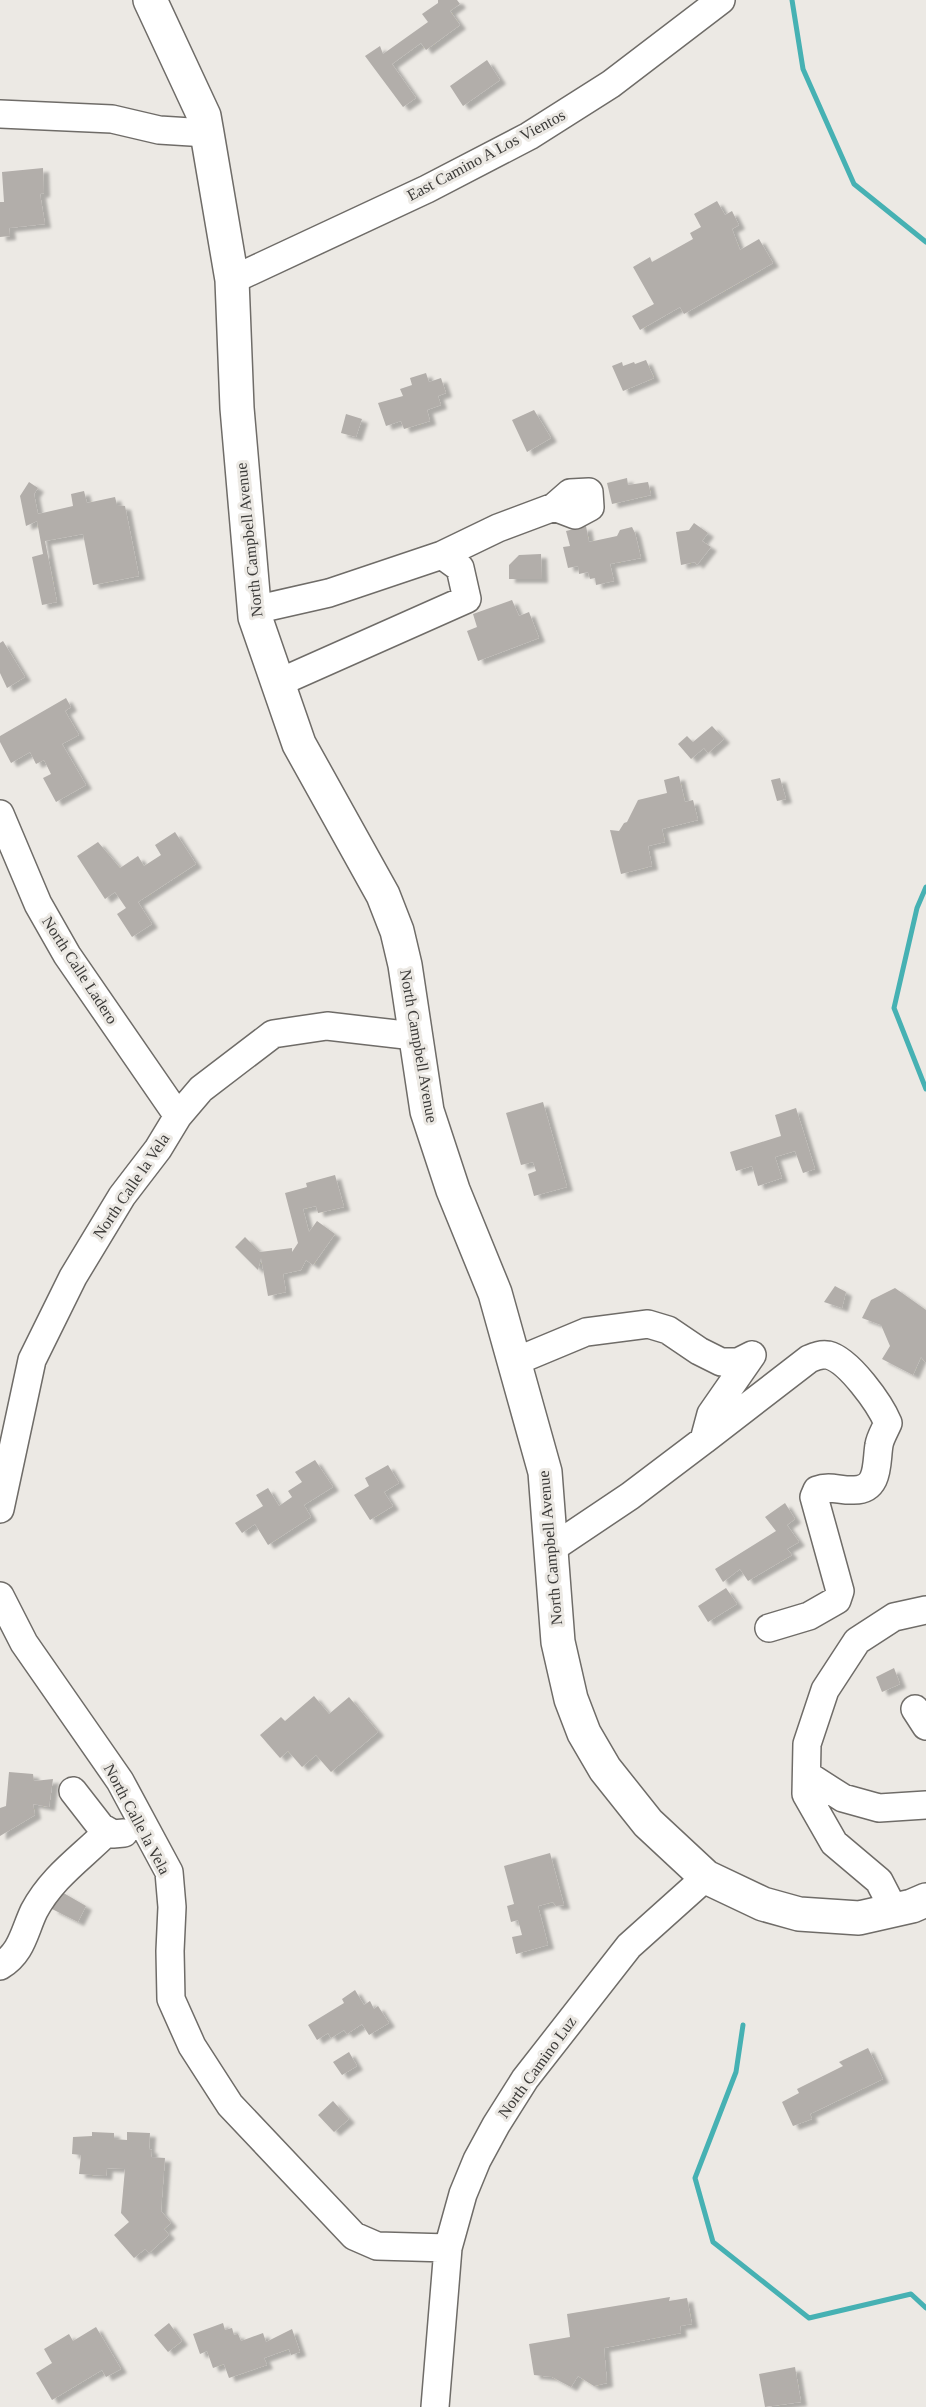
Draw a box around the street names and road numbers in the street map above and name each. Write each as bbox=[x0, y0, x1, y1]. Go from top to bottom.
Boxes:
street label: East Camino A Los Vientos bbox=[404, 106, 568, 204]
street label: North Campbell Avenue bbox=[232, 462, 267, 618]
street label: North Calle Ladero bbox=[39, 913, 121, 1027]
street label: North Campbell Avenue bbox=[396, 968, 441, 1124]
street label: North Calle la Vela bbox=[90, 1130, 172, 1242]
street label: North Campbell Avenue bbox=[535, 1470, 566, 1626]
street label: North Calle la Vela bbox=[101, 1761, 173, 1877]
street label: North Camino Luz bbox=[495, 2013, 579, 2121]

